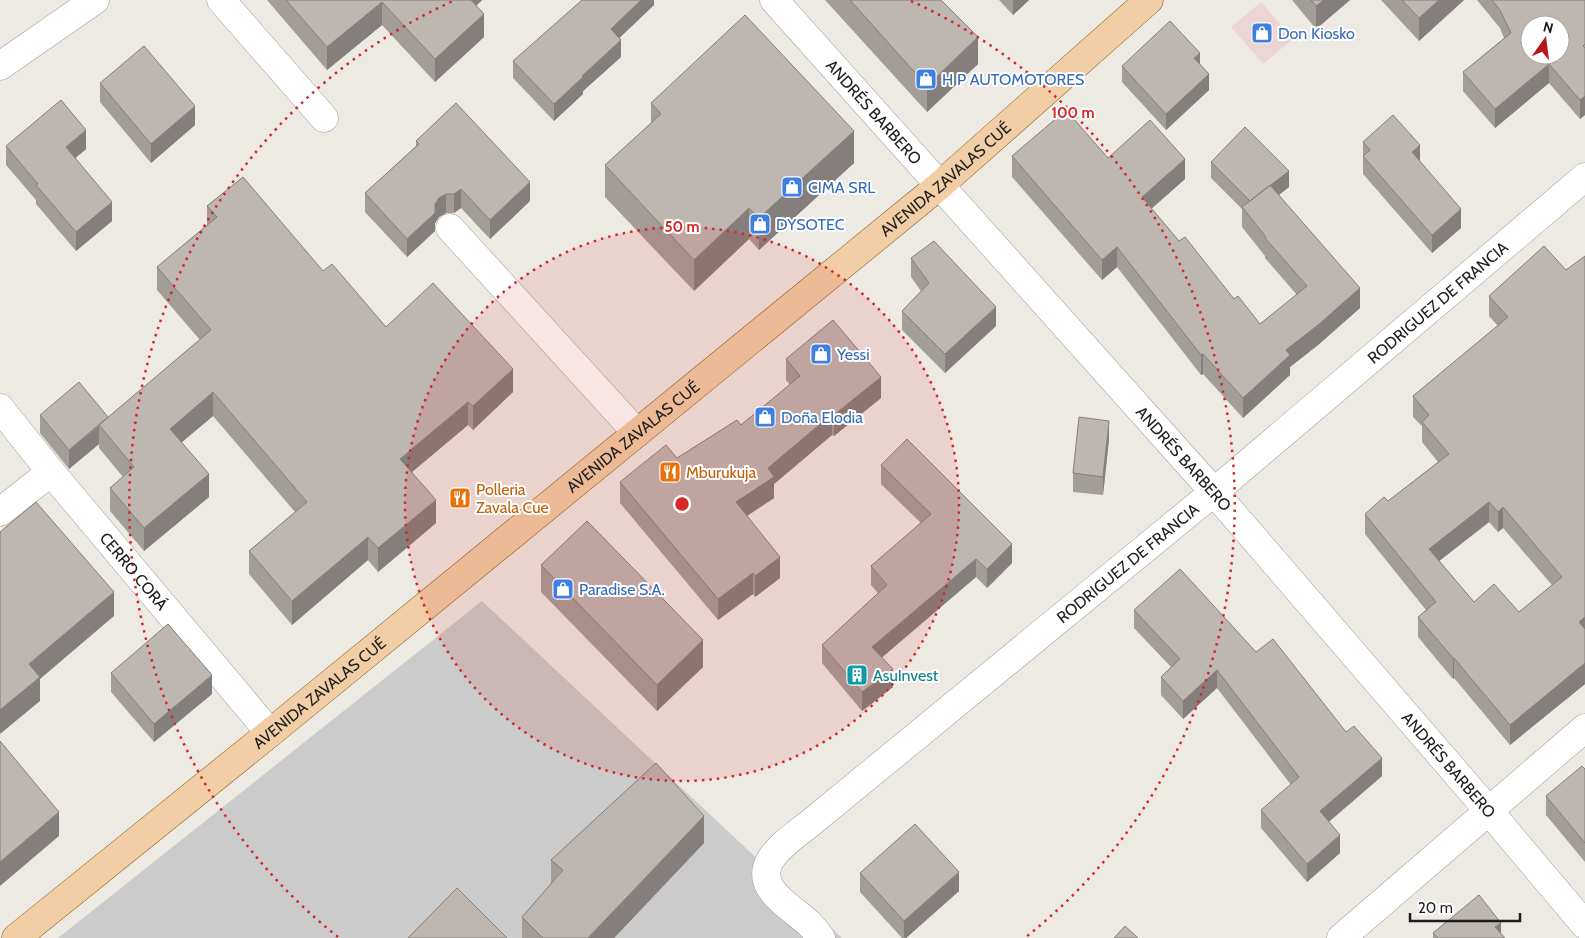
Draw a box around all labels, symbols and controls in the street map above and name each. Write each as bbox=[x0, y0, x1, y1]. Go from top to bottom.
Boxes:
north arrow bbox=[1520, 15, 1570, 65]
text: N bbox=[1541, 17, 1555, 37]
shop icon: Don Kiosko bbox=[1250, 21, 1274, 45]
place label: Don Kiosko bbox=[1278, 24, 1355, 43]
street label: ANDRÉS BARBERO bbox=[822, 56, 925, 168]
shop icon: H P AUTOMOTORES bbox=[914, 67, 938, 91]
place label: H P AUTOMOTORES bbox=[942, 70, 1084, 89]
text: 100 m bbox=[1051, 104, 1095, 122]
street label: AVENIDA ZAVALAS CUÉ bbox=[876, 118, 1015, 240]
shop icon: CIMA SRL bbox=[780, 175, 804, 199]
place label: CIMA SRL bbox=[808, 178, 875, 197]
shop icon: DYSOTEC bbox=[748, 212, 772, 236]
place label: DYSOTEC bbox=[776, 215, 845, 234]
text: 50 m bbox=[664, 218, 700, 236]
street label: RODRIGUEZ DE FRANCIA bbox=[1364, 238, 1512, 367]
shop icon: Yessi bbox=[809, 342, 833, 366]
place label: Yessi bbox=[836, 345, 870, 364]
street label: AVENIDA ZAVALAS CUÉ bbox=[563, 377, 703, 497]
street label: ANDRÉS BARBERO bbox=[1132, 403, 1235, 515]
shop icon: Doña Elodia bbox=[753, 405, 777, 429]
place label: Doña Elodia bbox=[781, 408, 863, 427]
restaurant icon: Mburukuja bbox=[658, 460, 682, 484]
place label: Mburukuja bbox=[686, 463, 756, 482]
place label: Polleria Zavala Cue bbox=[476, 480, 549, 517]
restaurant icon: Polleria Zavala Cue bbox=[448, 486, 472, 510]
centre of rings bbox=[673, 495, 691, 513]
street label: RODRIGUEZ DE FRANCIA bbox=[1053, 499, 1203, 627]
street label: CERRO CORÁ bbox=[96, 529, 172, 614]
shop icon: Paradise S.A. bbox=[551, 577, 575, 601]
place label: Paradise S.A. bbox=[579, 580, 665, 599]
street label: AVENIDA ZAVALAS CUÉ bbox=[249, 633, 390, 753]
building icon: AsuInvest bbox=[845, 663, 869, 687]
place label: AsuInvest bbox=[873, 666, 939, 685]
street label: ANDRÉS BARBERO bbox=[1398, 708, 1499, 822]
scale bar bbox=[1410, 890, 1520, 922]
text: 20 m bbox=[1418, 899, 1453, 917]

